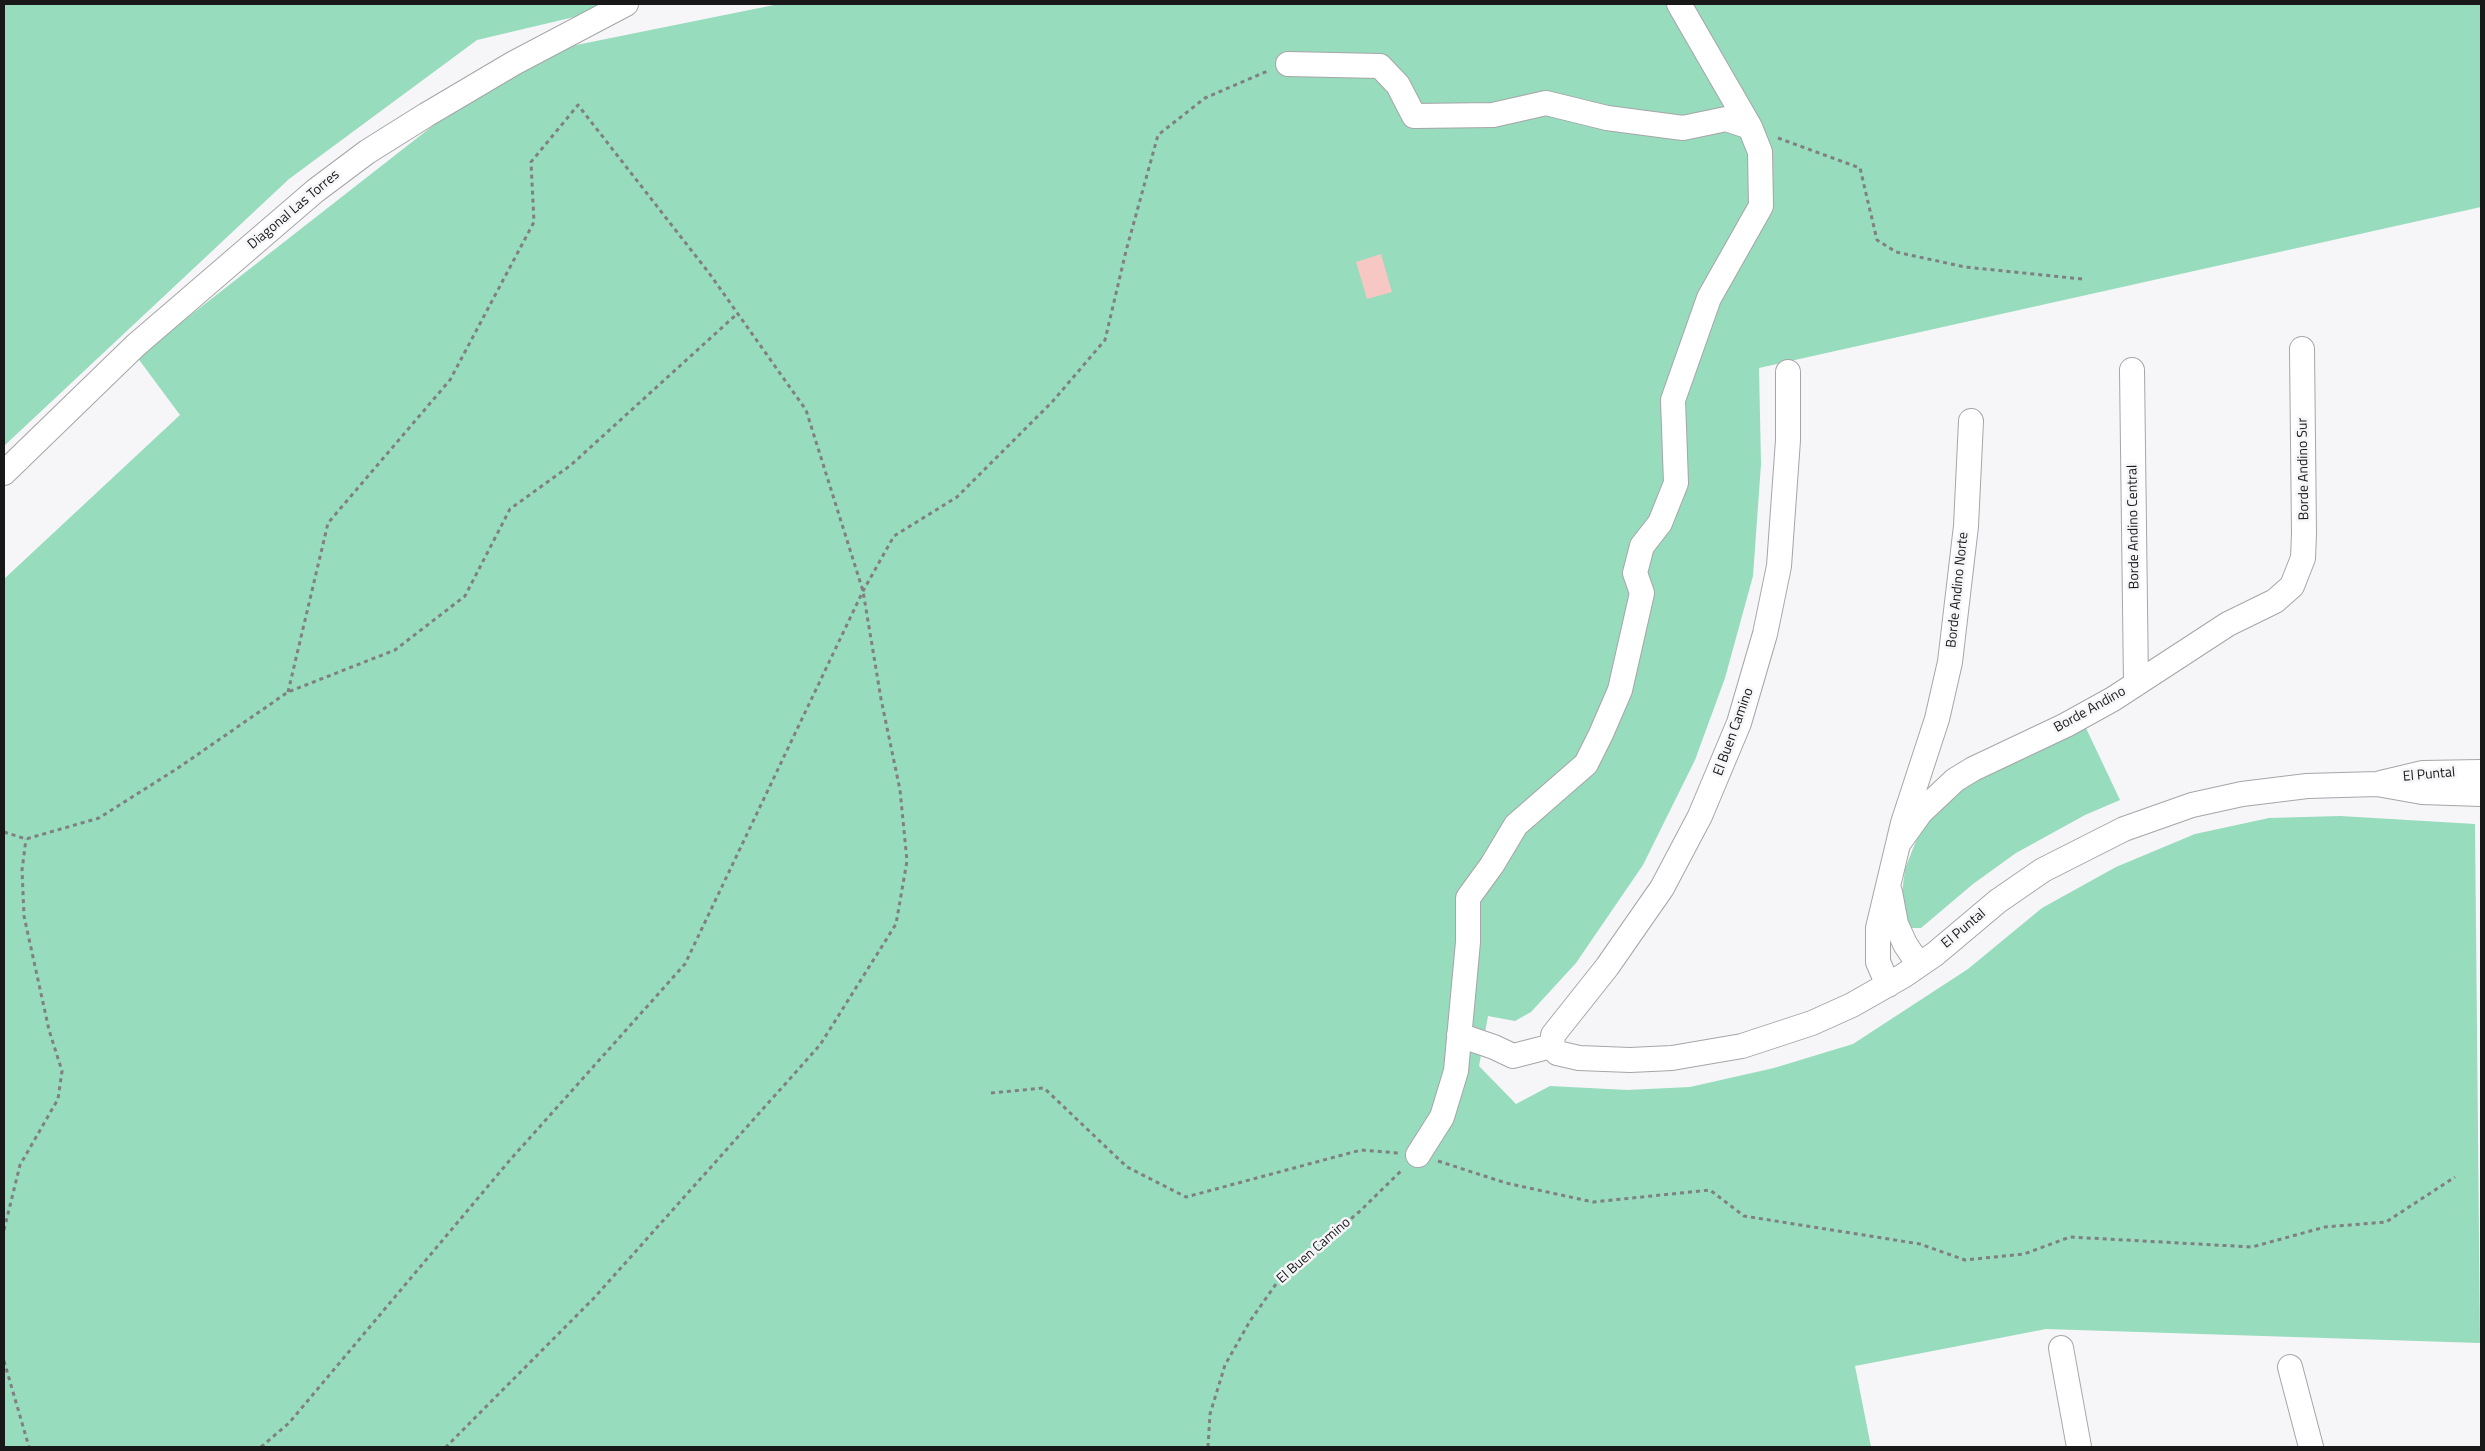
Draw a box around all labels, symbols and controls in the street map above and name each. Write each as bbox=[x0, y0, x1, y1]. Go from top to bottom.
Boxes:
street label: Diagonal Las Torres bbox=[245, 167, 343, 253]
street label: Borde Andino Sur bbox=[2295, 418, 2313, 520]
street label: Borde Andino Central bbox=[2125, 465, 2143, 589]
street label: Borde Andino Norte bbox=[1944, 531, 1972, 649]
street label: Borde Andino bbox=[2051, 683, 2129, 737]
street label: El Buen Camino bbox=[1710, 686, 1758, 778]
street label: El Puntal bbox=[2402, 764, 2456, 786]
street label: El Puntal bbox=[1939, 906, 1989, 952]
street label: El Buen Camino bbox=[1274, 1214, 1354, 1288]

